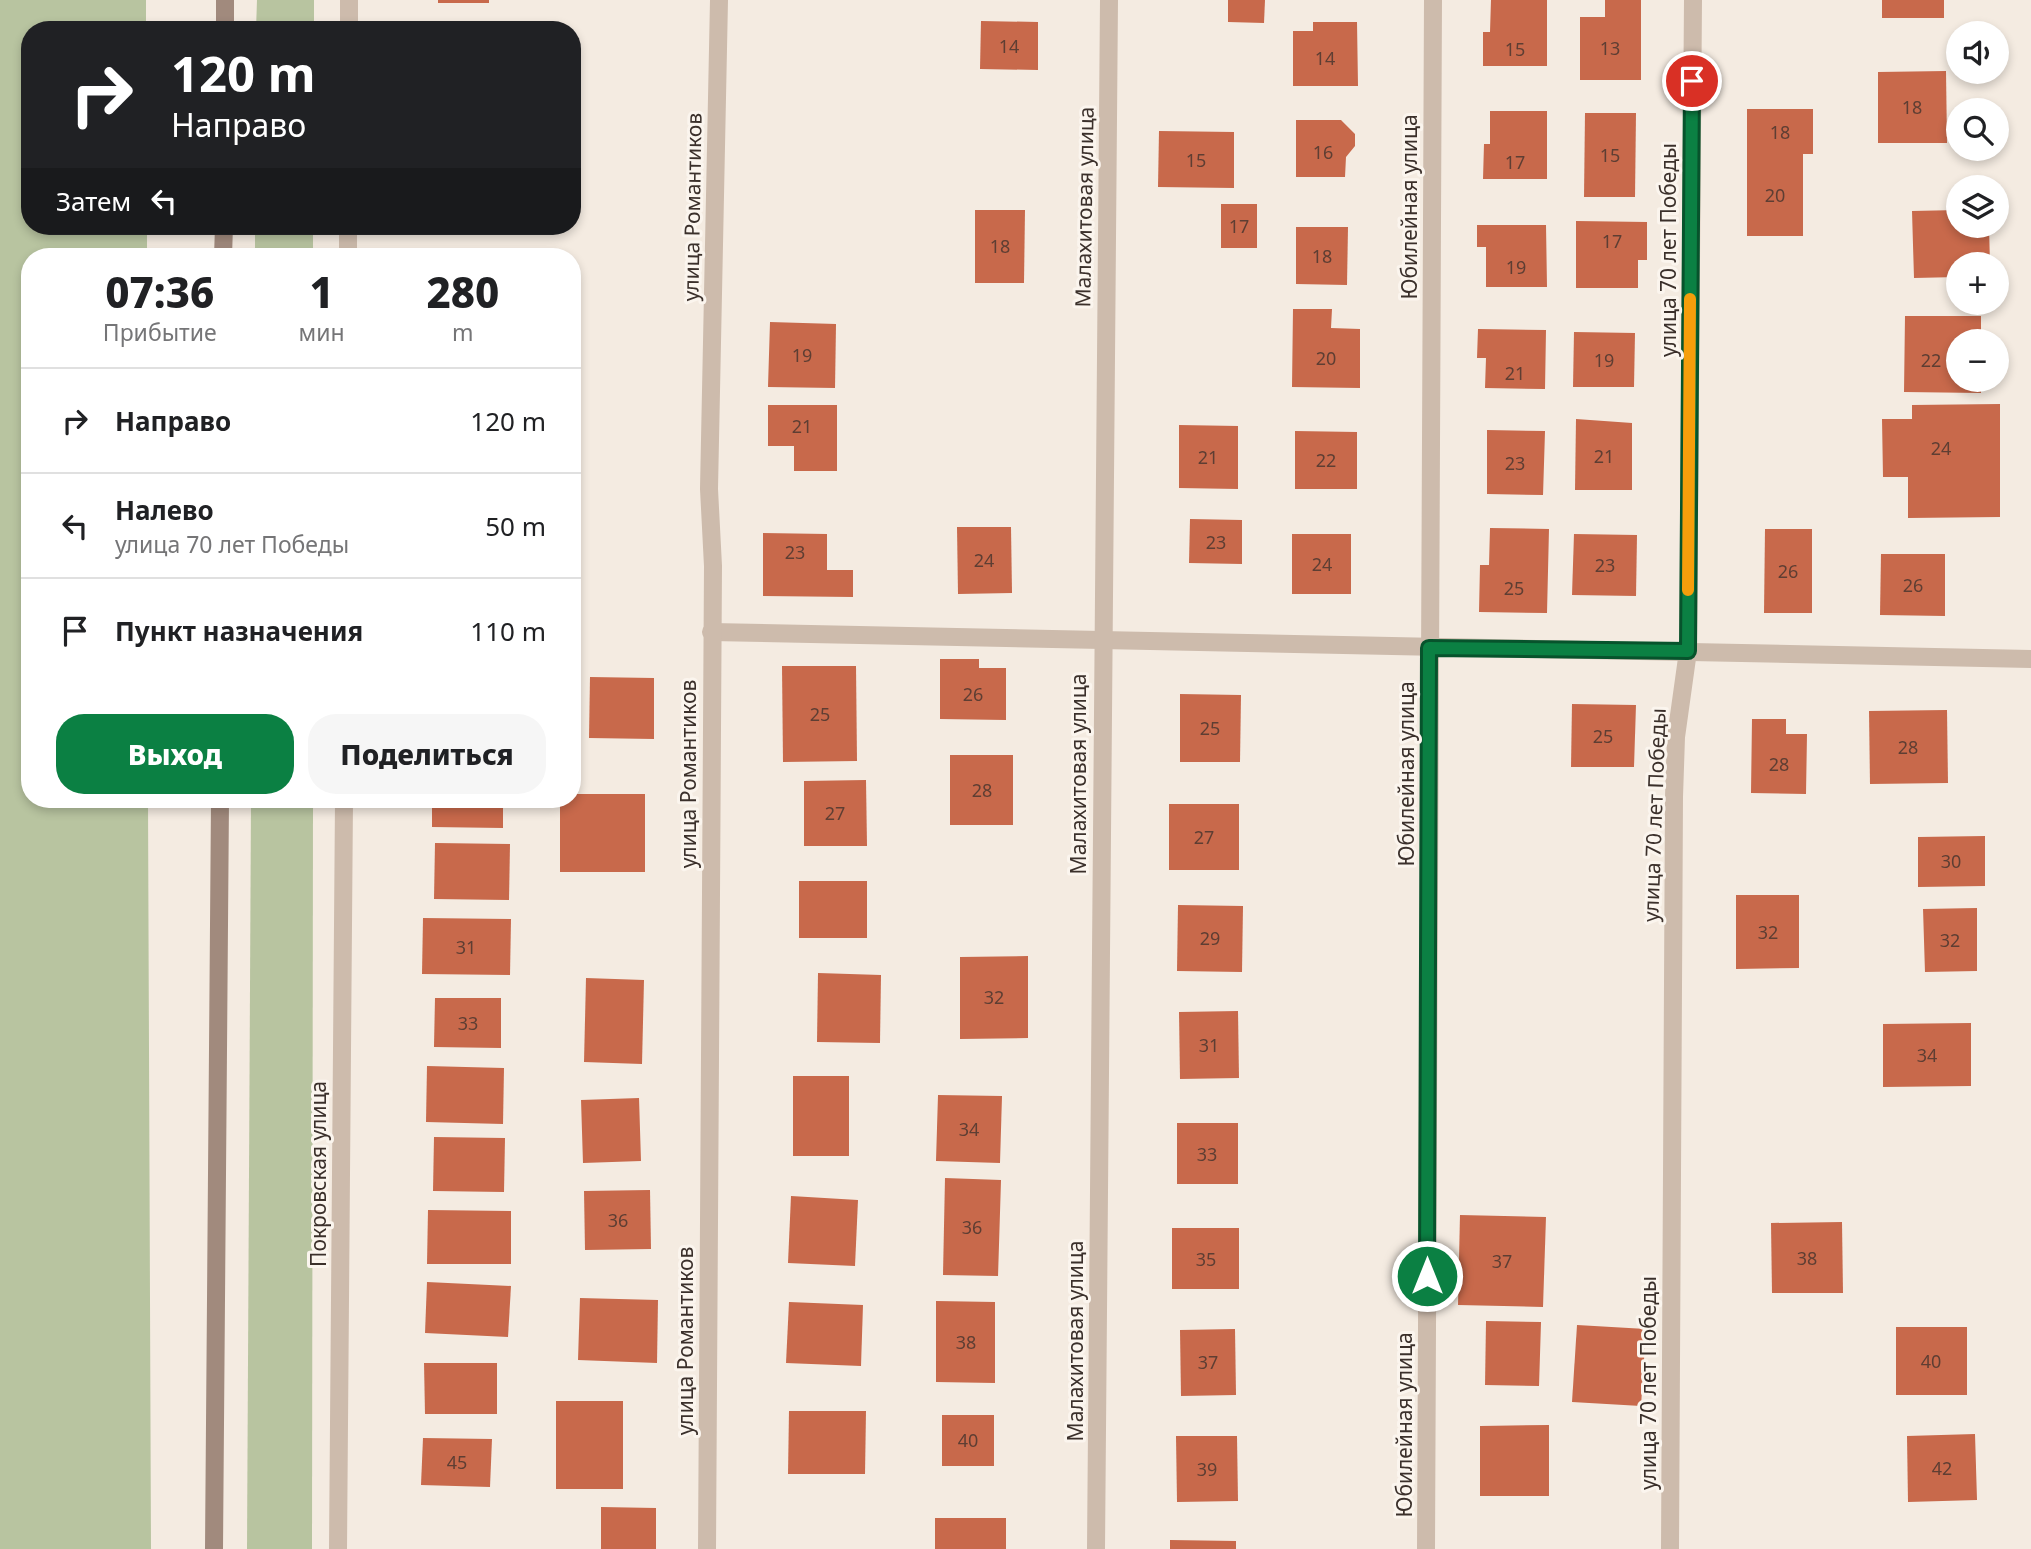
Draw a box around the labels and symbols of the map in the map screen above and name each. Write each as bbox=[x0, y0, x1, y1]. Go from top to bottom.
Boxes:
house number: 14 bbox=[999, 34, 1019, 58]
house number: 13 bbox=[1600, 36, 1620, 60]
house number: 15 bbox=[1505, 37, 1525, 61]
house number: 14 bbox=[1315, 46, 1335, 70]
pin bbox=[1662, 51, 1722, 111]
house number: 18 bbox=[1902, 95, 1922, 119]
street label: Малахитовая улица bbox=[1068, 106, 1100, 308]
street label: улица Романтиков bbox=[676, 113, 708, 301]
street label: Юбилейная улица bbox=[1395, 114, 1423, 300]
house number: 18 bbox=[1770, 120, 1790, 144]
house number: 16 bbox=[1313, 140, 1333, 164]
house number: 15 bbox=[1600, 143, 1620, 167]
street label: улица 70 лет Победы bbox=[1654, 143, 1682, 357]
house number: 15 bbox=[1186, 148, 1206, 172]
house number: 17 bbox=[1505, 150, 1525, 174]
house number: 20 bbox=[1765, 183, 1785, 207]
house number: 17 bbox=[1229, 214, 1249, 238]
house number: 17 bbox=[1602, 229, 1622, 253]
house number: 18 bbox=[990, 234, 1010, 258]
house number: 18 bbox=[1312, 244, 1332, 268]
house number: 19 bbox=[1506, 255, 1526, 279]
house number: 19 bbox=[792, 343, 812, 367]
house number: 20 bbox=[1316, 346, 1336, 370]
house number: 19 bbox=[1594, 348, 1614, 372]
house number: 22 bbox=[1921, 348, 1941, 372]
house number: 21 bbox=[1505, 361, 1525, 385]
house number: 21 bbox=[792, 414, 812, 438]
house number: 24 bbox=[1931, 436, 1951, 460]
house number: 21 bbox=[1594, 444, 1614, 468]
house number: 21 bbox=[1198, 445, 1218, 469]
house number: 22 bbox=[1316, 448, 1336, 472]
house number: 23 bbox=[1505, 451, 1525, 475]
house number: 23 bbox=[1206, 530, 1226, 554]
house number: 23 bbox=[785, 540, 805, 564]
house number: 24 bbox=[974, 548, 994, 572]
house number: 24 bbox=[1312, 552, 1332, 576]
house number: 23 bbox=[1595, 553, 1615, 577]
house number: 26 bbox=[1778, 559, 1798, 583]
house number: 26 bbox=[1903, 573, 1923, 597]
house number: 25 bbox=[1504, 576, 1524, 600]
street label: Малахитовая улица bbox=[1064, 674, 1092, 874]
street label: улица Романтиков bbox=[674, 680, 702, 868]
street label: Юбилейная улица bbox=[1392, 681, 1420, 867]
house number: 26 bbox=[963, 682, 983, 706]
house number: 25 bbox=[810, 702, 830, 726]
street label: улица 70 лет Победы bbox=[1636, 708, 1672, 922]
house number: 25 bbox=[1200, 716, 1220, 740]
house number: 25 bbox=[1593, 724, 1613, 748]
house number: 28 bbox=[1898, 735, 1918, 759]
house number: 28 bbox=[1769, 752, 1789, 776]
house number: 28 bbox=[972, 778, 992, 802]
house number: 27 bbox=[825, 801, 845, 825]
house number: 27 bbox=[1194, 825, 1214, 849]
house number: 30 bbox=[1941, 849, 1961, 873]
house number: 32 bbox=[1758, 920, 1778, 944]
house number: 29 bbox=[1200, 926, 1220, 950]
house number: 32 bbox=[1940, 928, 1960, 952]
house number: 31 bbox=[456, 935, 476, 959]
house number: 32 bbox=[984, 985, 1004, 1009]
house number: 33 bbox=[458, 1011, 478, 1035]
house number: 31 bbox=[1199, 1033, 1219, 1057]
house number: 34 bbox=[1917, 1043, 1937, 1067]
street label: Покровская улица bbox=[304, 1081, 332, 1267]
house number: 34 bbox=[959, 1117, 979, 1141]
house number: 33 bbox=[1197, 1142, 1217, 1166]
house number: 36 bbox=[608, 1208, 628, 1232]
house number: 36 bbox=[962, 1215, 982, 1239]
position arrow bbox=[1390, 1239, 1464, 1313]
street label: Малахитовая улица bbox=[1061, 1241, 1089, 1441]
house number: 38 bbox=[1797, 1246, 1817, 1270]
street label: улица Романтиков bbox=[671, 1247, 699, 1435]
house number: 35 bbox=[1196, 1247, 1216, 1271]
house number: 37 bbox=[1492, 1249, 1512, 1273]
street label: улица 70 лет Победы bbox=[1634, 1276, 1662, 1490]
house number: 38 bbox=[956, 1330, 976, 1354]
street label: Юбилейная улица bbox=[1390, 1332, 1418, 1518]
house number: 40 bbox=[1921, 1349, 1941, 1373]
house number: 37 bbox=[1198, 1350, 1218, 1374]
house number: 40 bbox=[958, 1428, 978, 1452]
house number: 45 bbox=[447, 1450, 467, 1474]
house number: 42 bbox=[1932, 1456, 1952, 1480]
house number: 39 bbox=[1197, 1457, 1217, 1481]

